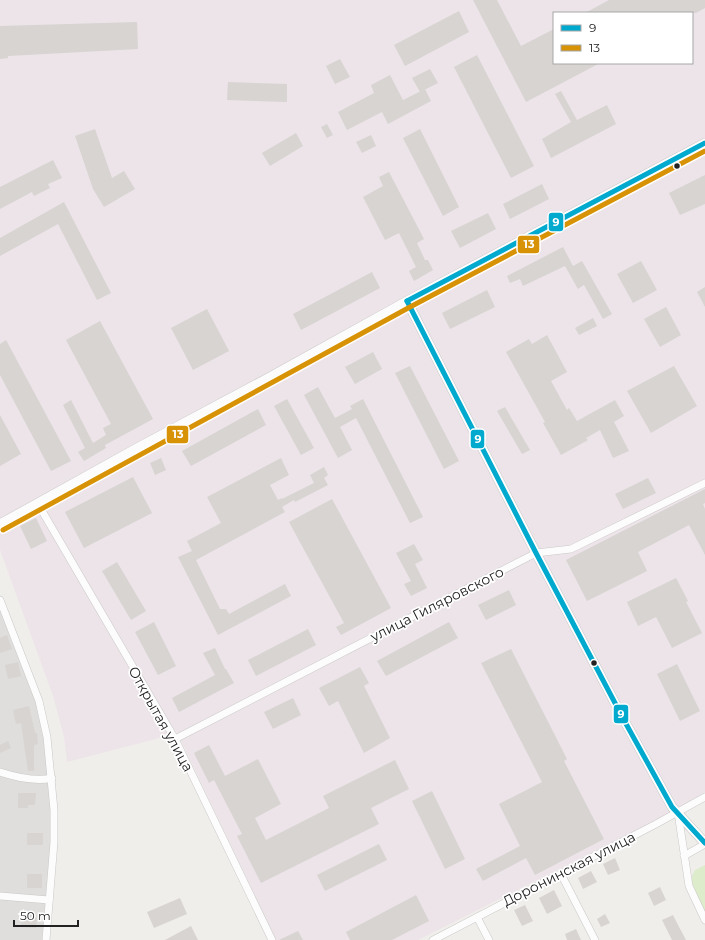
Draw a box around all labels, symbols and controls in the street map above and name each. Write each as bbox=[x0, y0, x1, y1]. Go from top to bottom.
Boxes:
legend bbox=[553, 12, 693, 64]
text: 9 bbox=[589, 20, 596, 35]
text: 13 bbox=[589, 40, 600, 55]
unlabelled marker bbox=[672, 161, 682, 171]
line badge: 9 bbox=[548, 212, 564, 232]
text: 9 bbox=[552, 215, 560, 229]
line badge: 13 bbox=[517, 235, 540, 254]
text: 13 bbox=[524, 237, 535, 251]
line badge: 13 bbox=[166, 425, 189, 444]
text: 13 bbox=[173, 427, 184, 441]
line badge: 9 bbox=[470, 429, 485, 449]
text: 9 bbox=[474, 432, 482, 446]
street label: улица Гиляровского bbox=[366, 562, 507, 646]
unlabelled marker bbox=[589, 658, 599, 668]
street label: Открытая улица bbox=[125, 663, 197, 775]
line badge: 9 bbox=[613, 704, 629, 724]
text: 9 bbox=[617, 707, 625, 721]
street label: Доронинская улица bbox=[500, 828, 638, 910]
scale bar bbox=[14, 902, 78, 928]
text: 50 m bbox=[20, 908, 51, 923]

